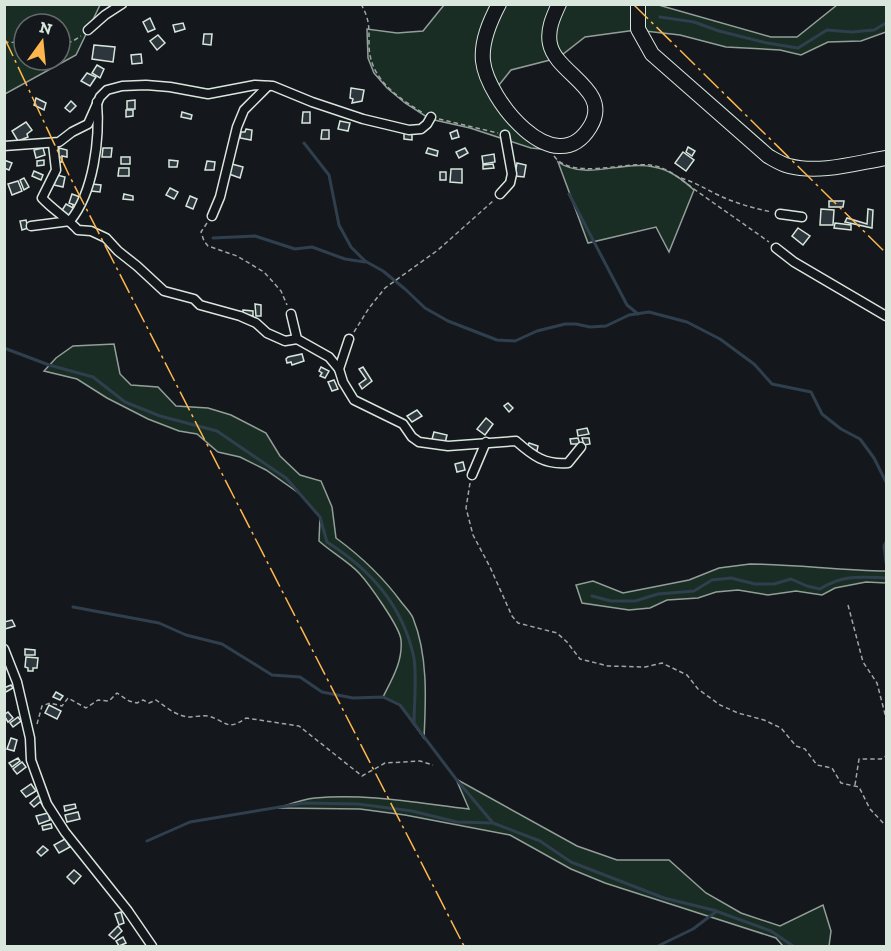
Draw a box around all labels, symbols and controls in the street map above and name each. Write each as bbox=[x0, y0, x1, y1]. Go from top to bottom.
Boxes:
north arrow bbox=[12, 12, 72, 72]
text: N bbox=[37, 17, 54, 39]

